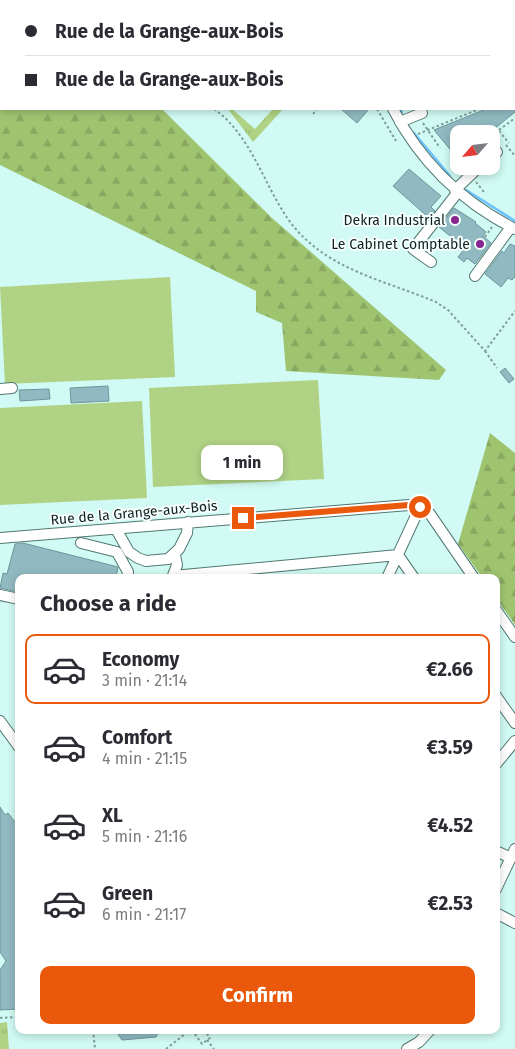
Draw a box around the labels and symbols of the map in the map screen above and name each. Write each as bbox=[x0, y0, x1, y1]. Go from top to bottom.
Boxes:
north arrow bbox=[450, 125, 500, 175]
place label: Dekra Industrial bbox=[344, 212, 445, 229]
marker: Dekra Industrial bbox=[449, 214, 461, 226]
place label: Le Cabinet Comptable bbox=[331, 236, 470, 253]
marker: Le Cabinet Comptable bbox=[474, 238, 486, 250]
callout: 1 min bbox=[202, 446, 284, 480]
route start bbox=[409, 496, 431, 518]
street label: Rue de la Grange-aux-Bois bbox=[50, 497, 219, 529]
route end bbox=[232, 507, 254, 529]

